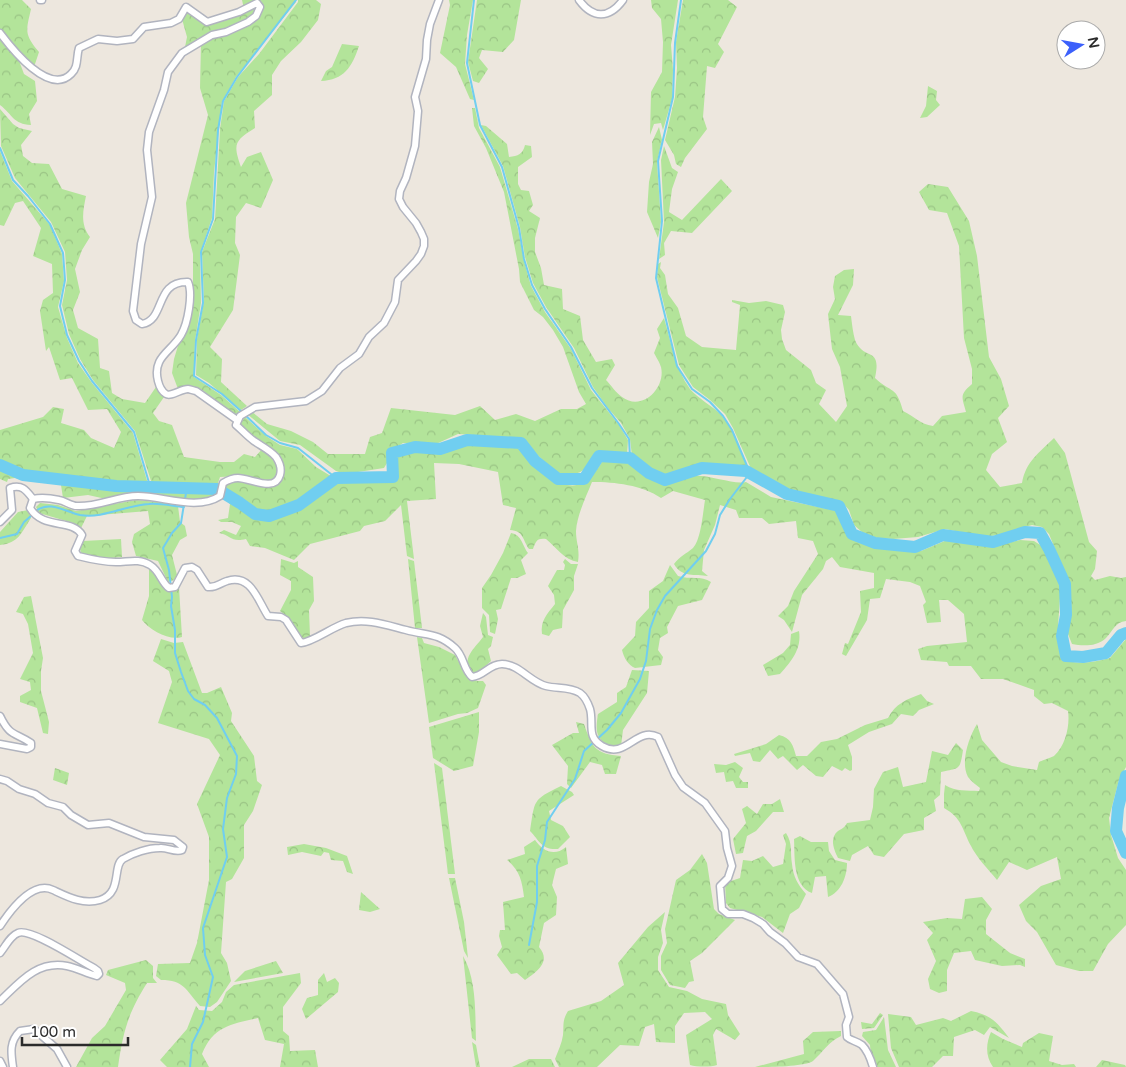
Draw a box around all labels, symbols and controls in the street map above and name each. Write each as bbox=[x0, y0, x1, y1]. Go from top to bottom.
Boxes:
north arrow bbox=[1056, 20, 1106, 70]
text: N bbox=[1084, 35, 1103, 50]
scale bar bbox=[22, 1014, 129, 1046]
text: 100 m bbox=[30, 1023, 76, 1041]

